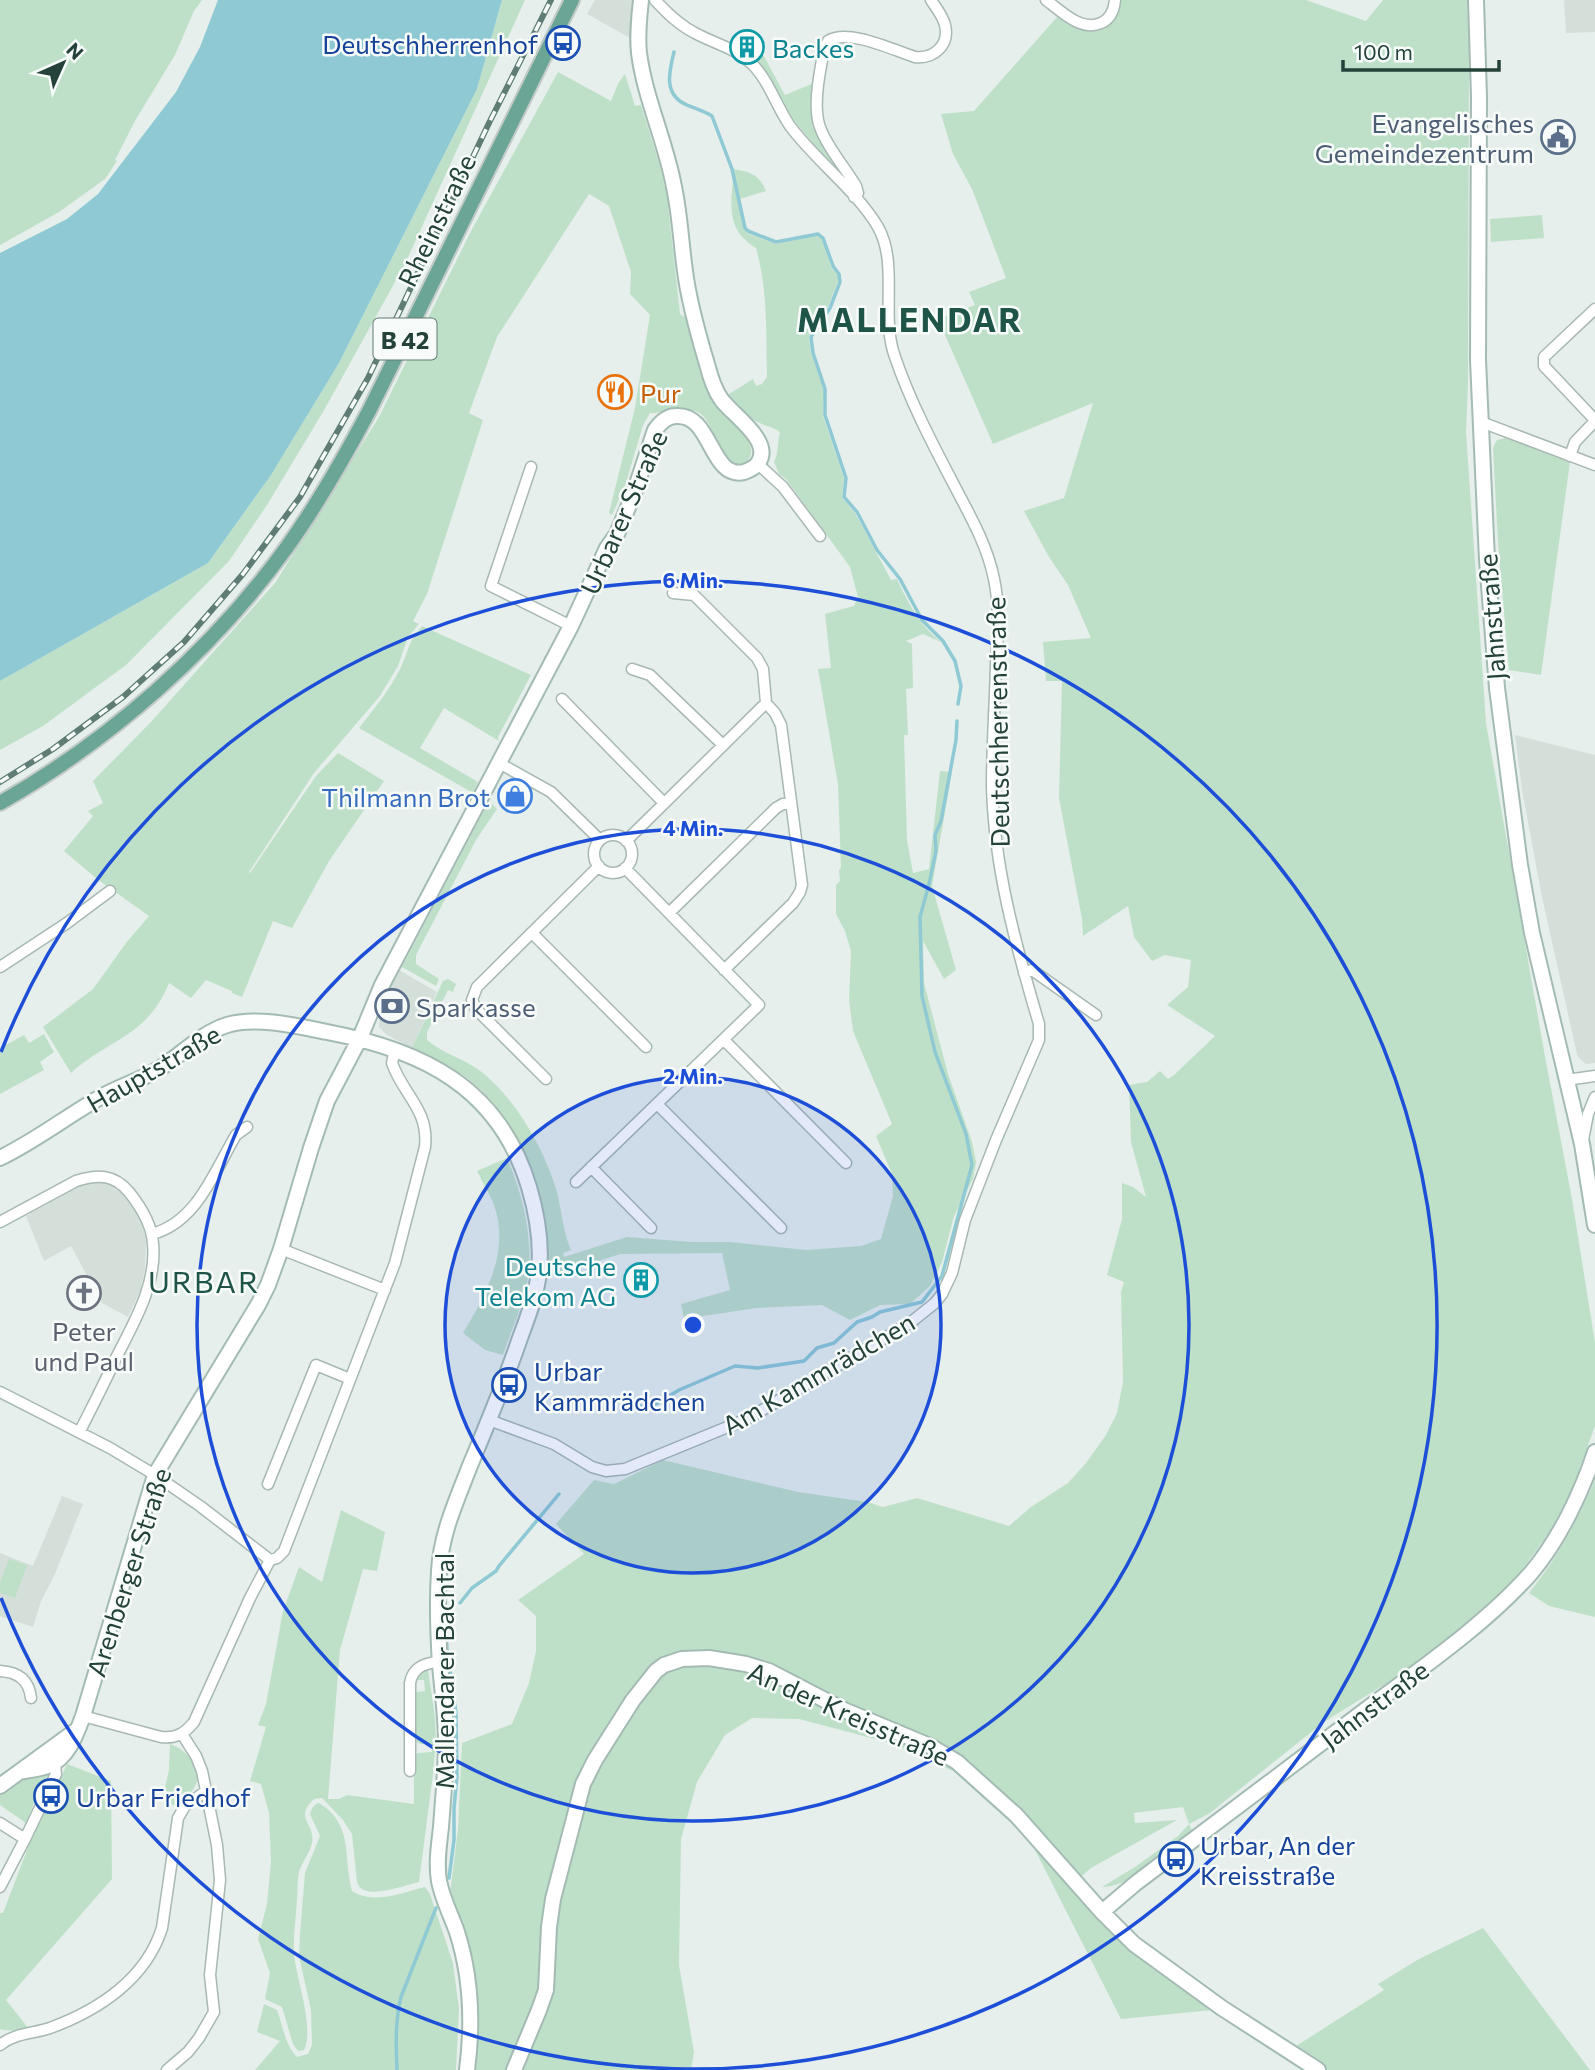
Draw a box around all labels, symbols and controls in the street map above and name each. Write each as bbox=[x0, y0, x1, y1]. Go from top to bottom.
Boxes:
bus stop icon: Deutschherrenhof bbox=[544, 24, 582, 62]
north arrow bbox=[28, 28, 98, 98]
place label: Deutschherrenhof bbox=[322, 28, 539, 59]
building icon: Backes bbox=[728, 28, 766, 66]
scale bar bbox=[1343, 28, 1499, 72]
place label: Backes bbox=[772, 32, 854, 63]
text: N bbox=[62, 37, 89, 64]
text: 100 m bbox=[1354, 39, 1413, 64]
place label: Evangelisches Gemeindezentrum bbox=[1315, 107, 1534, 168]
public building icon: Evangelisches Gemeindezentrum bbox=[1539, 118, 1577, 156]
street label: Rheinstraße bbox=[391, 149, 481, 291]
district label: MALLENDAR bbox=[797, 298, 1023, 339]
road number: B 42 bbox=[374, 318, 436, 360]
restaurant icon: Pur bbox=[596, 373, 634, 411]
place label: Pur bbox=[640, 377, 681, 408]
street label: Urbarer Straße bbox=[573, 425, 673, 599]
street label: Jahnstraße bbox=[1471, 553, 1511, 681]
text: 6 Min. bbox=[663, 567, 723, 592]
street label: Deutschherrenstraße bbox=[979, 596, 1015, 848]
shop icon: Thilmann Brot bbox=[496, 777, 534, 815]
place label: Thilmann Brot bbox=[321, 781, 490, 812]
text: 4 Min. bbox=[663, 815, 723, 840]
bank icon: Sparkasse bbox=[373, 987, 411, 1025]
place label: Sparkasse bbox=[416, 991, 536, 1022]
street label: Hauptstraße bbox=[81, 1017, 225, 1119]
text: 2 Min. bbox=[663, 1063, 723, 1088]
place label: Deutsche Telekom AG bbox=[474, 1250, 616, 1311]
building icon: Deutsche Telekom AG bbox=[622, 1261, 660, 1299]
district label: URBAR bbox=[148, 1262, 260, 1299]
church icon: Peter und Paul bbox=[65, 1274, 103, 1312]
street label: Am Kammrädchen bbox=[716, 1305, 920, 1441]
centre of rings bbox=[681, 1313, 705, 1337]
place label: Peter und Paul bbox=[34, 1315, 134, 1376]
place label: Urbar Kammrädchen bbox=[534, 1355, 705, 1416]
bus stop icon: Urbar Kammrädchen bbox=[490, 1366, 528, 1404]
street label: Arenberger Straße bbox=[80, 1464, 176, 1680]
street label: Mallendarer Bachtal bbox=[428, 1553, 459, 1789]
street label: Jahnstraße bbox=[1314, 1654, 1434, 1754]
street label: An der Kreisstraße bbox=[744, 1655, 954, 1771]
bus stop icon: Urbar Friedhof bbox=[32, 1777, 70, 1815]
place label: Urbar Friedhof bbox=[76, 1781, 251, 1812]
place label: Urbar, An der Kreisstraße bbox=[1200, 1829, 1355, 1890]
bus stop icon: Urbar, An der Kreisstraße bbox=[1157, 1840, 1195, 1878]

